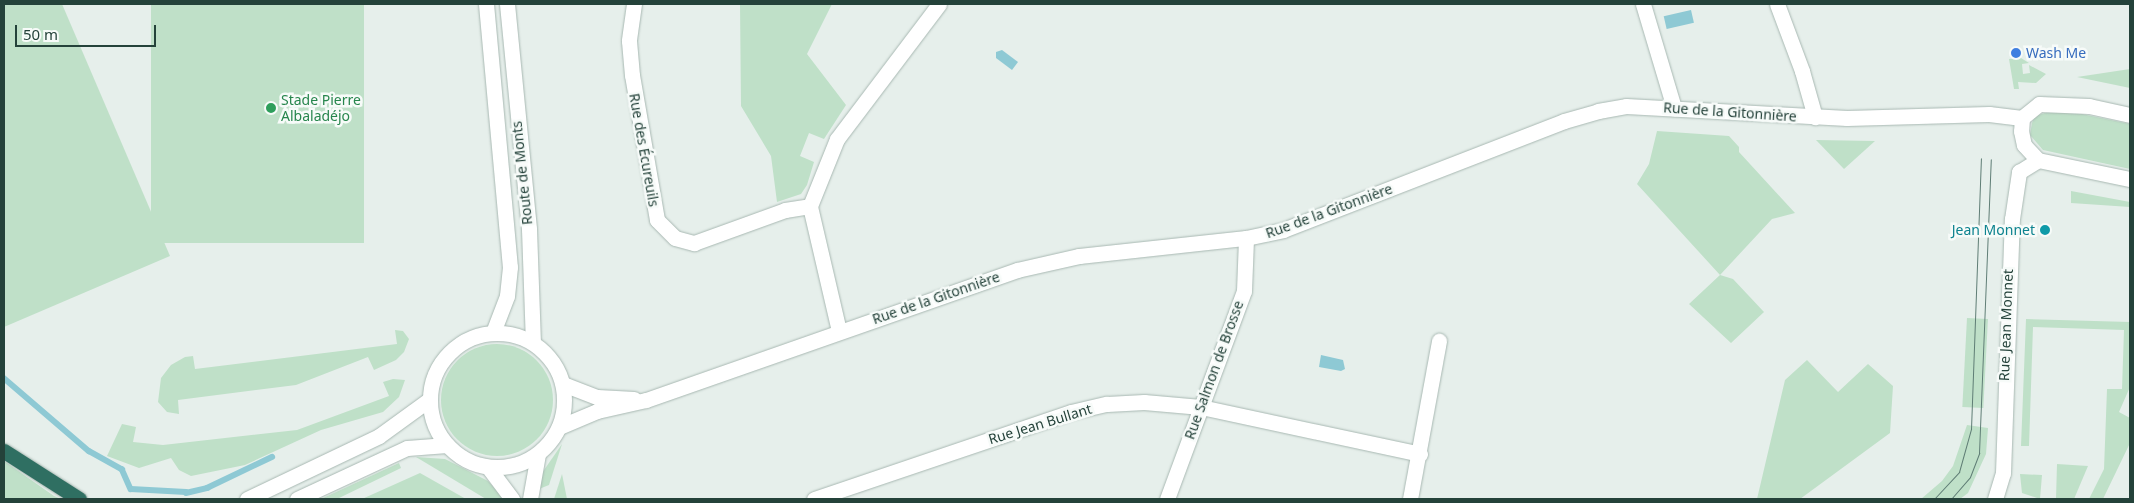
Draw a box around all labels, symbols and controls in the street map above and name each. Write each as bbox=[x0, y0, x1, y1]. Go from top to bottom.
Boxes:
scale bar bbox=[18, 15, 159, 47]
text: 50 m bbox=[23, 24, 58, 44]
place label: Wash Me bbox=[2026, 45, 2086, 61]
marker: Wash Me bbox=[2010, 47, 2022, 59]
place label: Stade Pierre Albaladéjo bbox=[281, 92, 361, 124]
street label: Rue des Écureuils bbox=[626, 92, 662, 208]
street label: Rue de la Gitonnière bbox=[1663, 99, 1797, 125]
marker: Stade Pierre Albaladéjo bbox=[265, 102, 277, 114]
street label: Route de Monts bbox=[508, 120, 536, 226]
street label: Rue de la Gitonnière bbox=[1263, 180, 1395, 242]
place label: Jean Monnet bbox=[1952, 222, 2035, 238]
marker: Jean Monnet bbox=[2039, 224, 2051, 236]
street label: Rue de la Gitonnière bbox=[870, 268, 1002, 328]
street label: Rue Jean Monnet bbox=[1996, 269, 2016, 381]
street label: Rue Salmon de Brosse bbox=[1181, 298, 1247, 442]
street label: Rue Jean Bullant bbox=[986, 400, 1094, 448]

